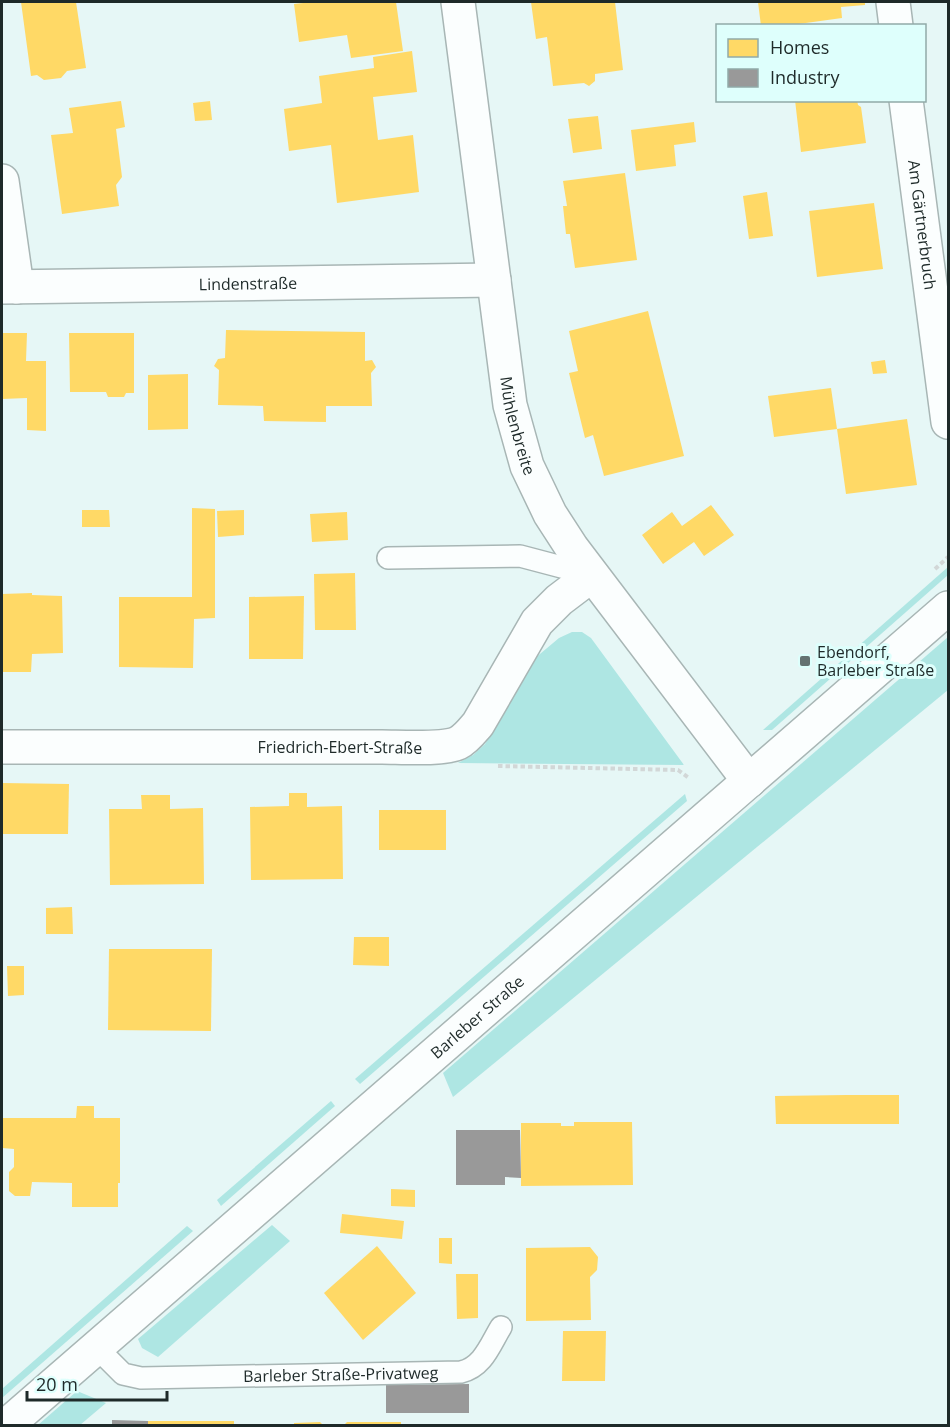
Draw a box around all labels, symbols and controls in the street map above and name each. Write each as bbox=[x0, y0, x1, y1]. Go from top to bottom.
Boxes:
legend bbox=[716, 24, 926, 102]
text: Homes bbox=[770, 35, 829, 59]
text: Industry bbox=[770, 65, 840, 89]
street label: Am Gärtnerbruch bbox=[903, 159, 942, 291]
street label: Lindenstraße bbox=[199, 272, 297, 295]
street label: Mühlenbreite bbox=[495, 375, 541, 479]
place label: Ebendorf, Barleber Straße bbox=[817, 641, 934, 681]
marker: Ebendorf, Barleber Straße bbox=[798, 654, 812, 668]
street label: Friedrich-Ebert-Straße bbox=[258, 736, 422, 759]
street label: Barleber Straße bbox=[426, 970, 529, 1064]
street label: Barleber Straße-Privatweg bbox=[243, 1361, 439, 1387]
scale bar bbox=[27, 1364, 166, 1402]
text: 20 m bbox=[36, 1372, 78, 1396]

